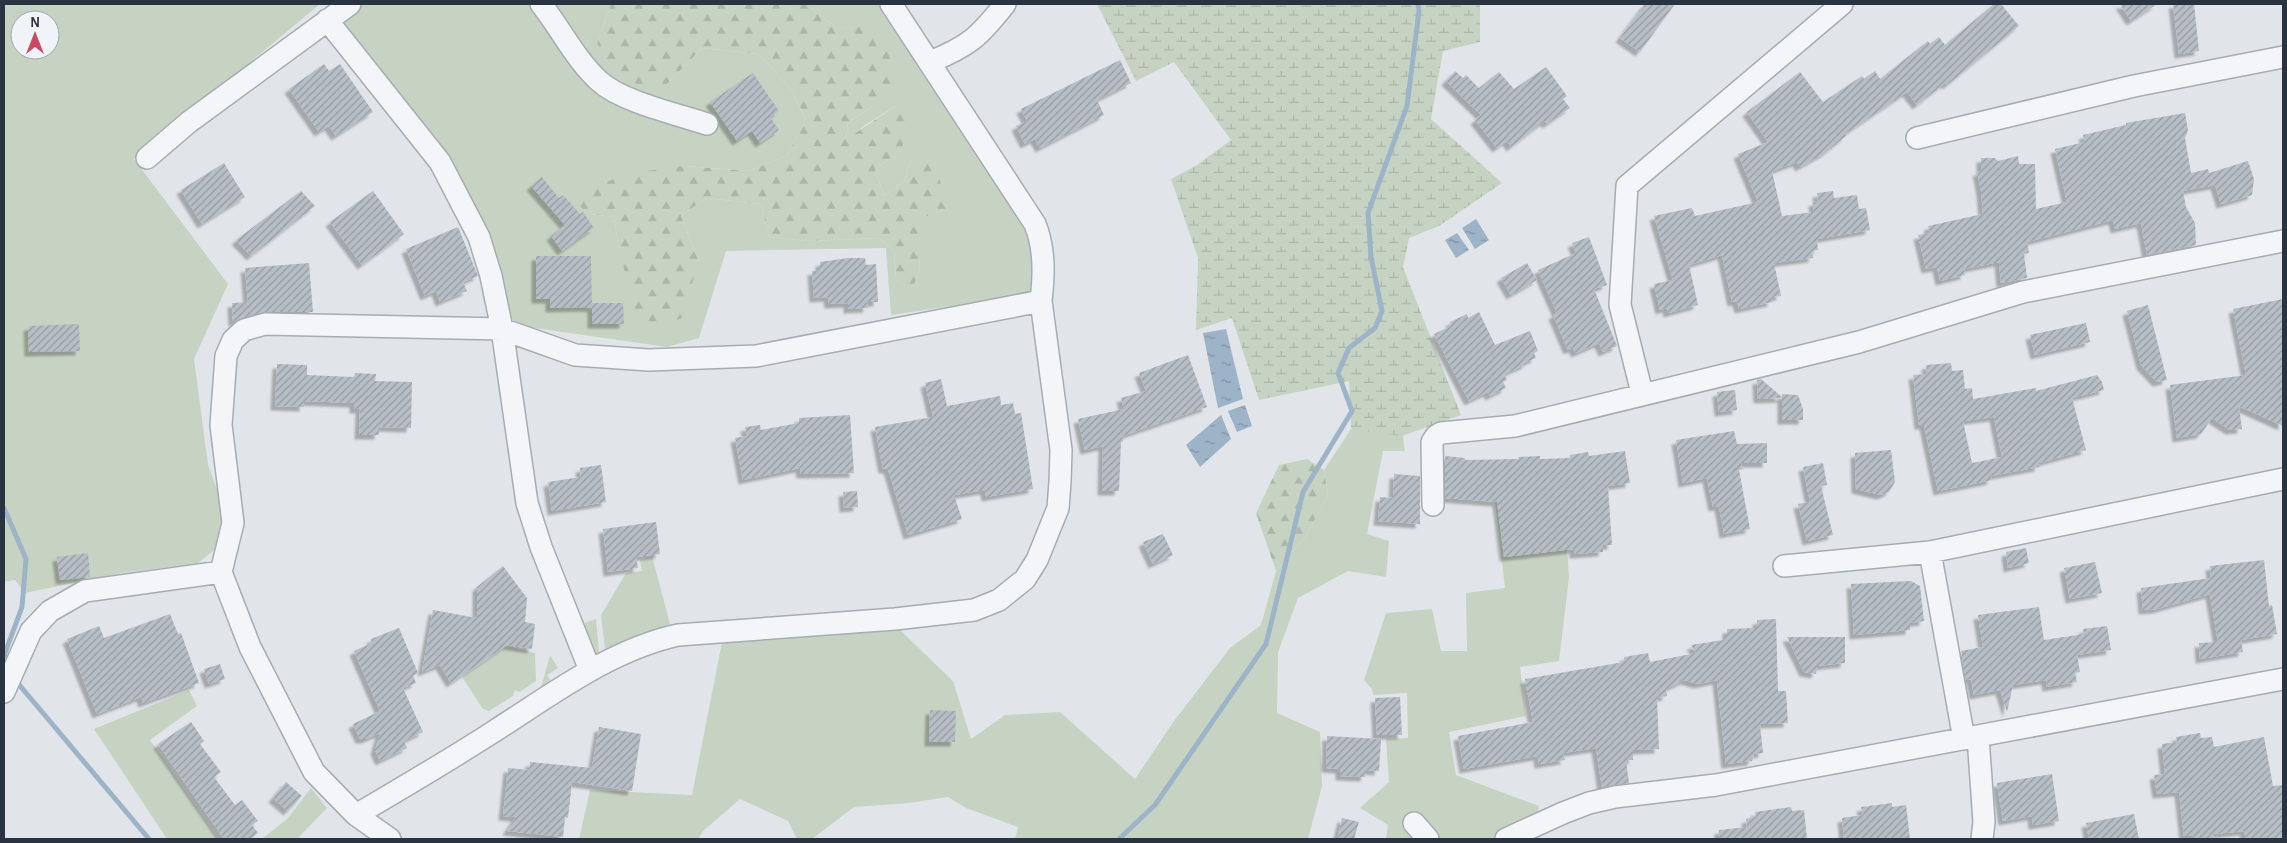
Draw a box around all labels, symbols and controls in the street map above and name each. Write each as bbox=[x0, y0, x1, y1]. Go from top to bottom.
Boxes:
north arrow bbox=[10, 10, 60, 60]
text: N bbox=[30, 16, 40, 30]

